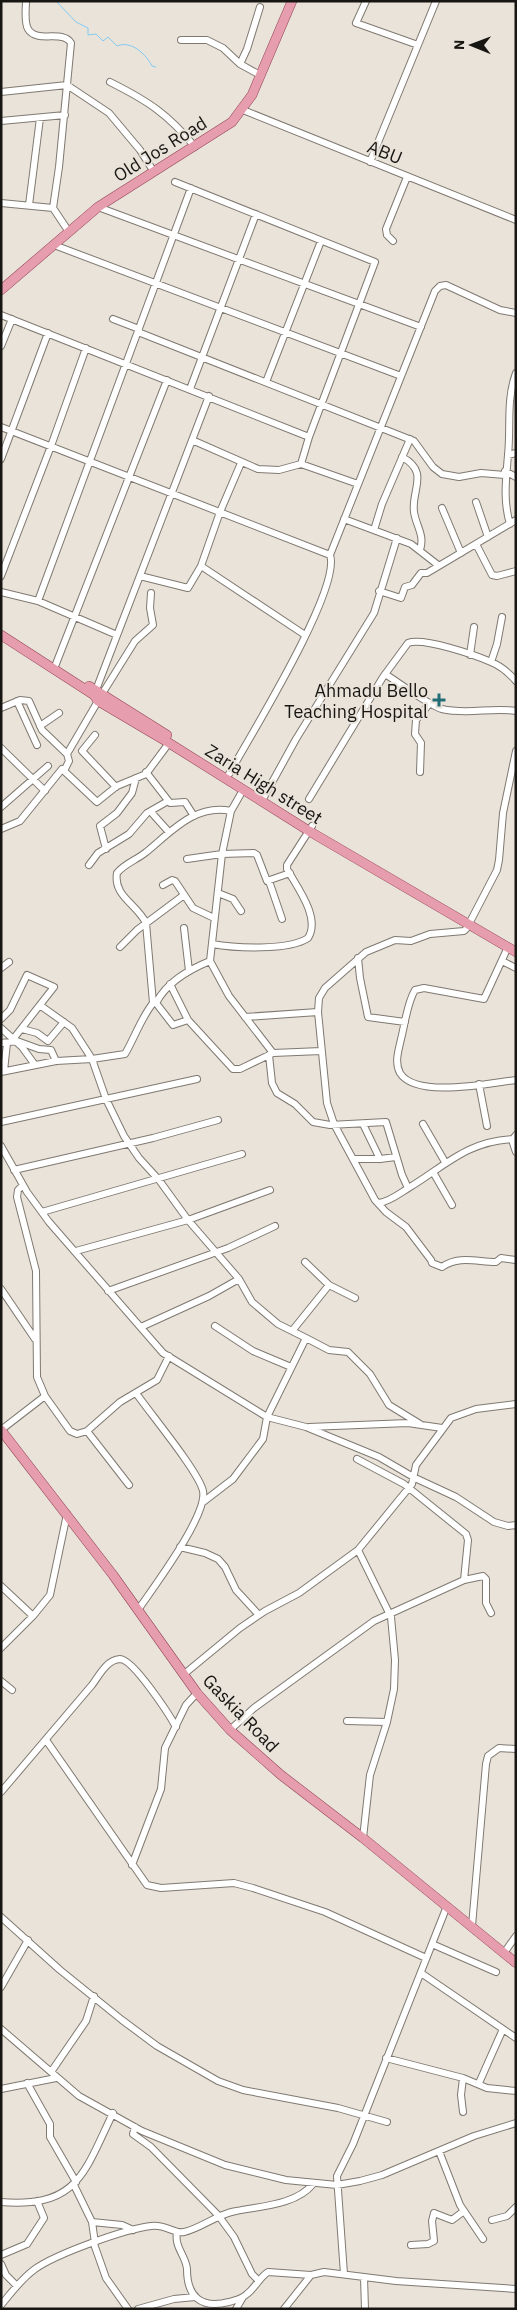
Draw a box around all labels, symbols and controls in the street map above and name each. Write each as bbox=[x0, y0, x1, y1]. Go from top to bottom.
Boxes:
north arrow bbox=[447, 20, 497, 70]
text: N bbox=[450, 40, 468, 50]
street label: Old Jos Road bbox=[109, 111, 211, 187]
street label: ABU bbox=[364, 135, 406, 169]
place label: Ahmadu Bello Teaching Hospital bbox=[284, 679, 428, 723]
marker: Ahmadu Bello Teaching Hospital bbox=[432, 693, 446, 707]
street label: Zaria High street bbox=[201, 739, 327, 829]
street label: Gaskia Road bbox=[198, 1669, 284, 1757]

